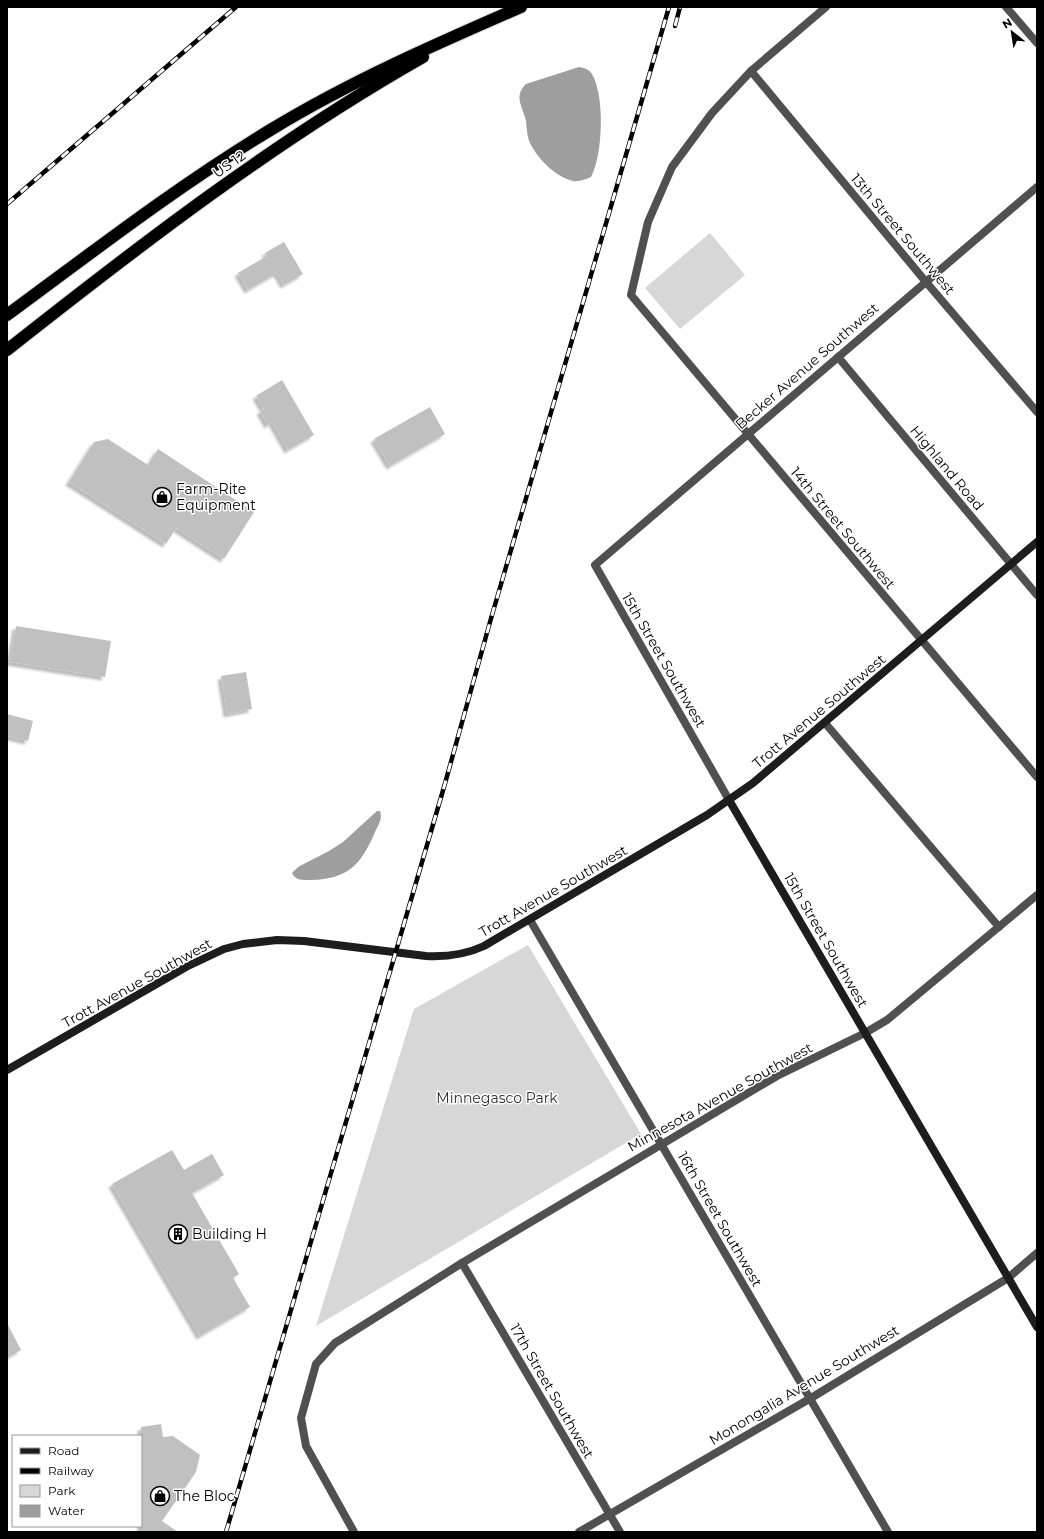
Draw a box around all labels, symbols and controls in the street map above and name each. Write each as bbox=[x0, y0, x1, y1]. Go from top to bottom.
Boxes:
north arrow bbox=[992, 12, 1032, 52]
text: N bbox=[1000, 15, 1014, 32]
street label: US 12 bbox=[209, 146, 249, 182]
street label: 13th Street Southwest bbox=[847, 170, 959, 298]
street label: Becker Avenue Southwest bbox=[732, 299, 883, 433]
street label: Highland Road bbox=[906, 422, 988, 514]
street label: 14th Street Southwest bbox=[787, 463, 900, 593]
place label: Farm-Rite Equipment bbox=[176, 480, 256, 514]
shop icon: Farm-Rite Equipment bbox=[151, 486, 173, 508]
street label: 15th Street Southwest bbox=[618, 589, 710, 731]
street label: Trott Avenue Southwest bbox=[749, 650, 889, 772]
street label: Trott Avenue Southwest bbox=[476, 841, 631, 941]
street label: 15th Street Southwest bbox=[780, 869, 872, 1011]
street label: Trott Avenue Southwest bbox=[59, 934, 215, 1032]
street label: Minnesota Avenue Southwest bbox=[624, 1038, 816, 1155]
park label: Minnegasco Park bbox=[436, 1089, 558, 1107]
street label: 16th Street Southwest bbox=[674, 1148, 766, 1290]
building icon: Building H bbox=[167, 1223, 189, 1245]
place label: Building H bbox=[192, 1225, 267, 1243]
street label: 17th Street Southwest bbox=[506, 1320, 598, 1462]
street label: Monongalia Avenue Southwest bbox=[706, 1321, 903, 1449]
legend bbox=[12, 1435, 142, 1527]
text: Road bbox=[48, 1443, 79, 1458]
text: Railway bbox=[48, 1463, 94, 1478]
text: Park bbox=[48, 1483, 76, 1498]
shop icon: The Bloc bbox=[149, 1485, 171, 1507]
place label: The Bloc bbox=[174, 1487, 235, 1505]
text: Water bbox=[48, 1503, 85, 1518]

